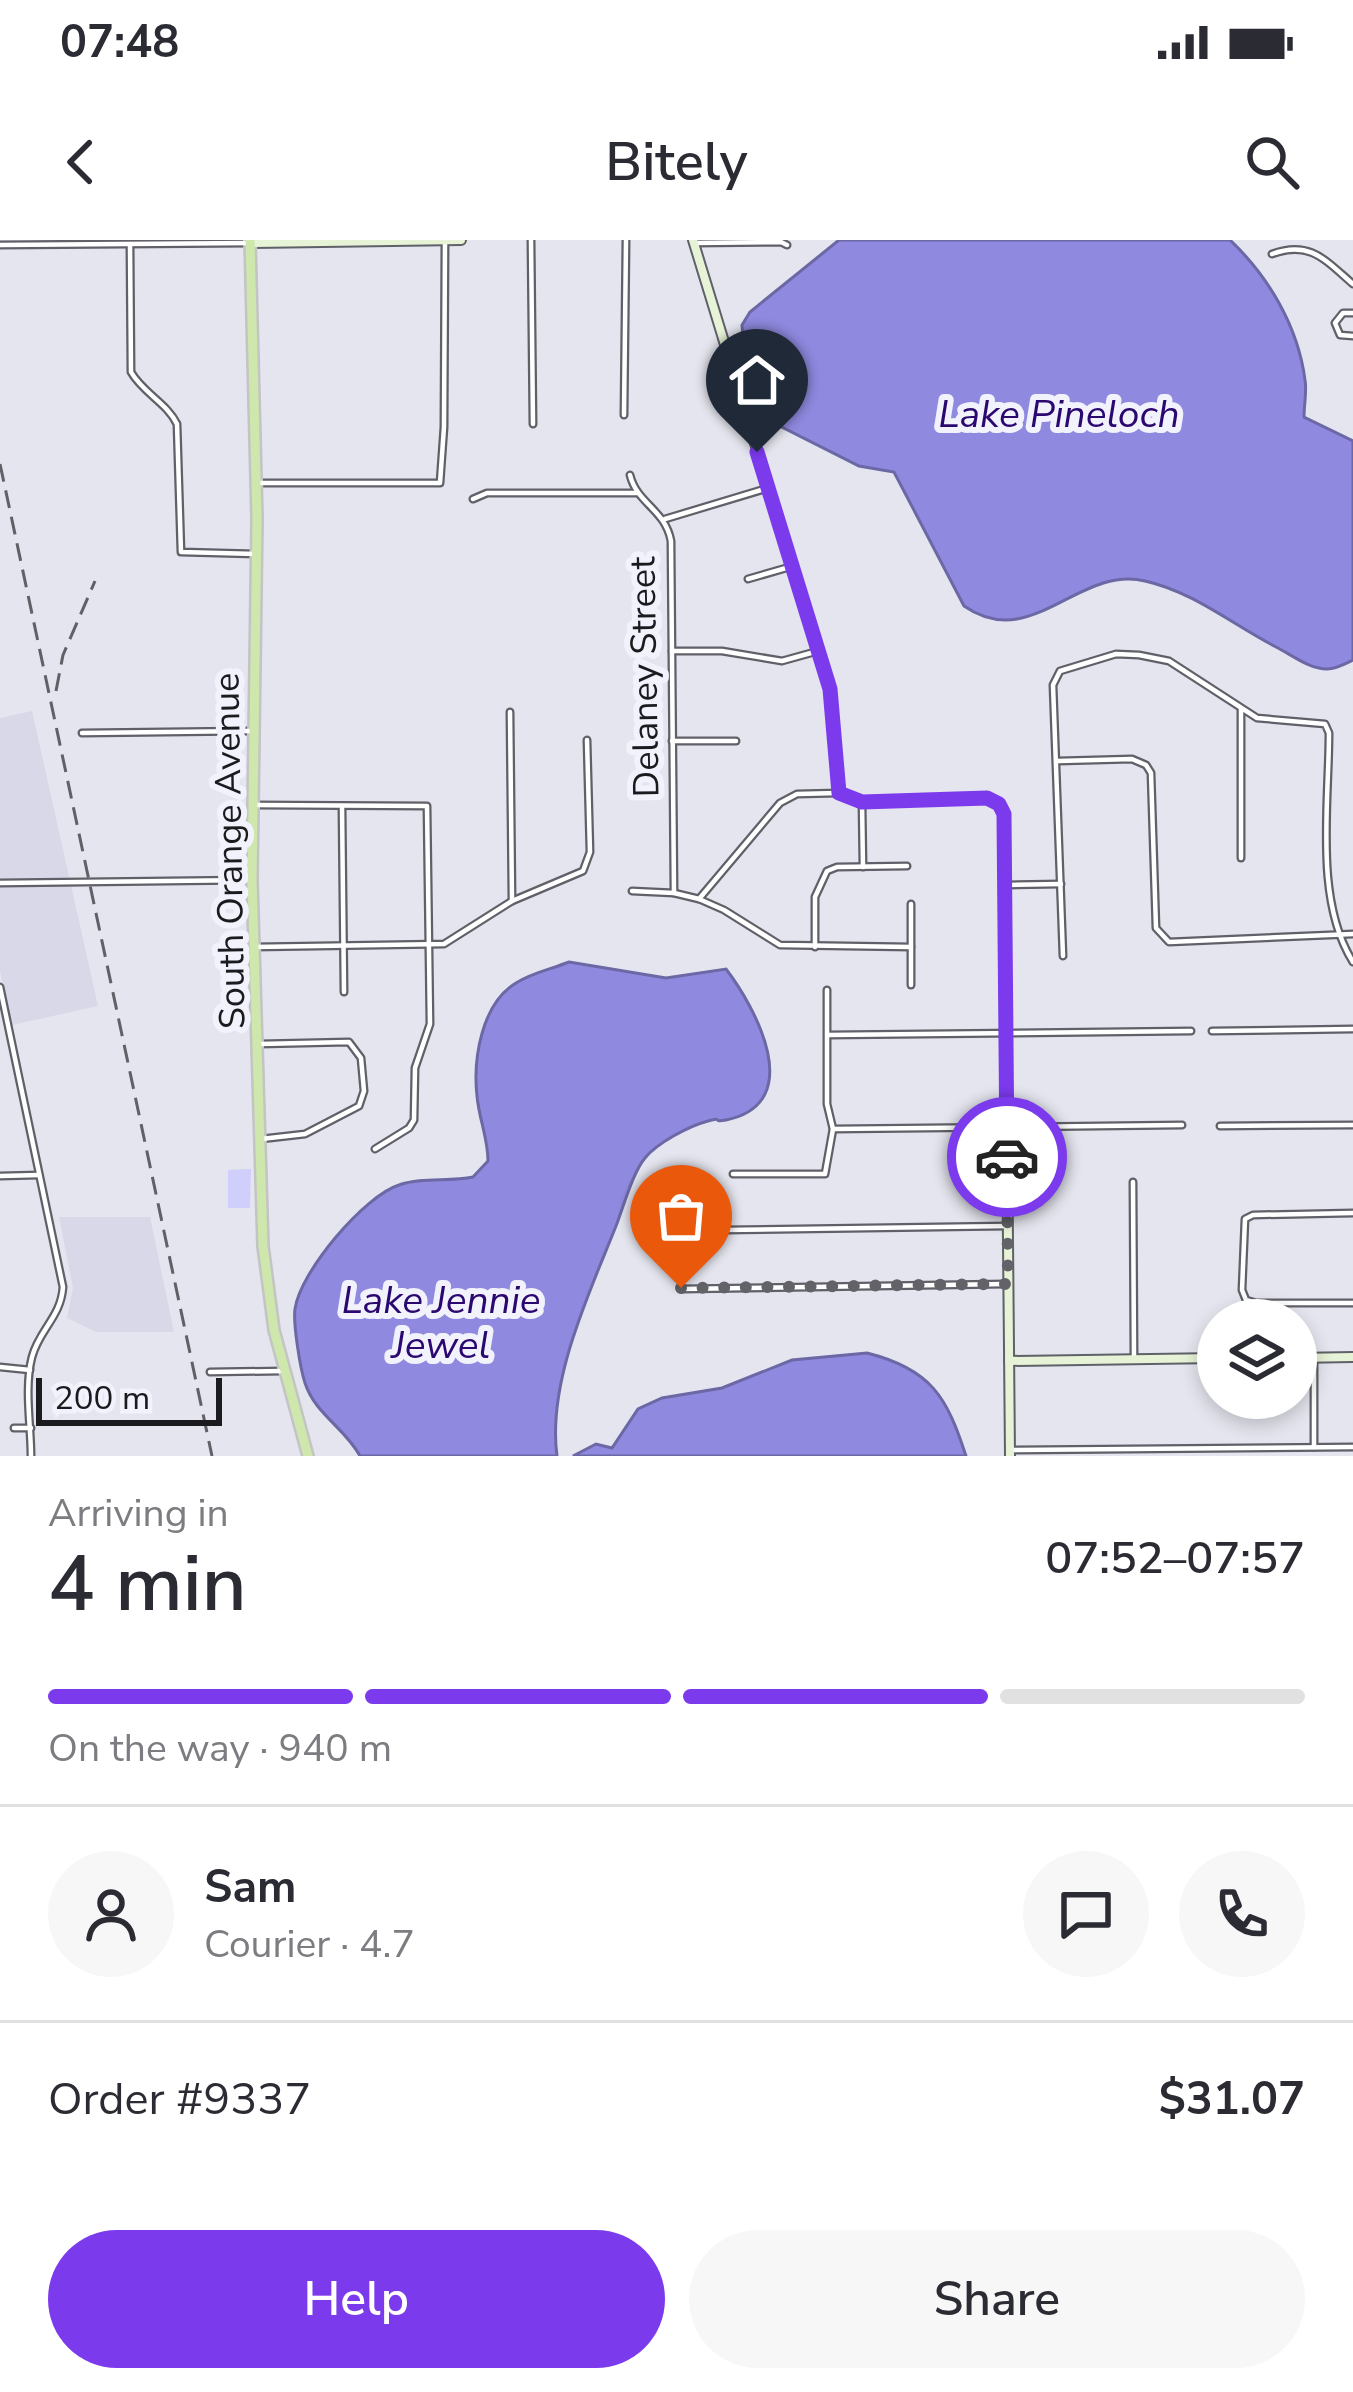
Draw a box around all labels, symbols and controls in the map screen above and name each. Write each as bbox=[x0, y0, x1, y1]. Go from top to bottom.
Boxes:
text: 07:48 bbox=[60, 12, 179, 73]
text: Bitely bbox=[605, 125, 748, 199]
icon: back bbox=[48, 129, 114, 195]
icon: search bbox=[1239, 129, 1305, 195]
pin bbox=[706, 329, 808, 452]
icon: home bbox=[724, 347, 790, 413]
water label: Lake Pineloch bbox=[938, 388, 1180, 441]
street label: Delaney Street bbox=[618, 556, 672, 798]
street label: South Orange Avenue bbox=[202, 672, 258, 1030]
courier bbox=[947, 1097, 1067, 1217]
icon: car bbox=[974, 1124, 1040, 1190]
pin bbox=[630, 1165, 732, 1288]
icon: bag bbox=[648, 1183, 714, 1249]
water label: Lake Jennie Jewel bbox=[341, 1274, 541, 1372]
map controls bbox=[1197, 1299, 1317, 1419]
button: layers bbox=[1197, 1299, 1317, 1419]
scale bar bbox=[36, 1372, 222, 1425]
text: 200 m bbox=[54, 1376, 150, 1421]
text: Arriving in bbox=[48, 1487, 229, 1540]
text: 07:52–07:57 bbox=[1045, 1528, 1305, 1589]
text: 4 min bbox=[48, 1531, 247, 1638]
text: On the way · 940 m bbox=[48, 1722, 392, 1775]
button: person bbox=[48, 1851, 174, 1977]
button: chat bbox=[1023, 1851, 1149, 1977]
button: phone bbox=[1179, 1851, 1305, 1977]
text: Sam bbox=[204, 1857, 296, 1918]
text: Courier · 4.7 bbox=[204, 1918, 415, 1971]
text: Order #9337 bbox=[48, 2069, 311, 2130]
text: $31.07 bbox=[1159, 2069, 1305, 2130]
button: Help bbox=[48, 2230, 665, 2368]
button: Share bbox=[689, 2230, 1305, 2368]

